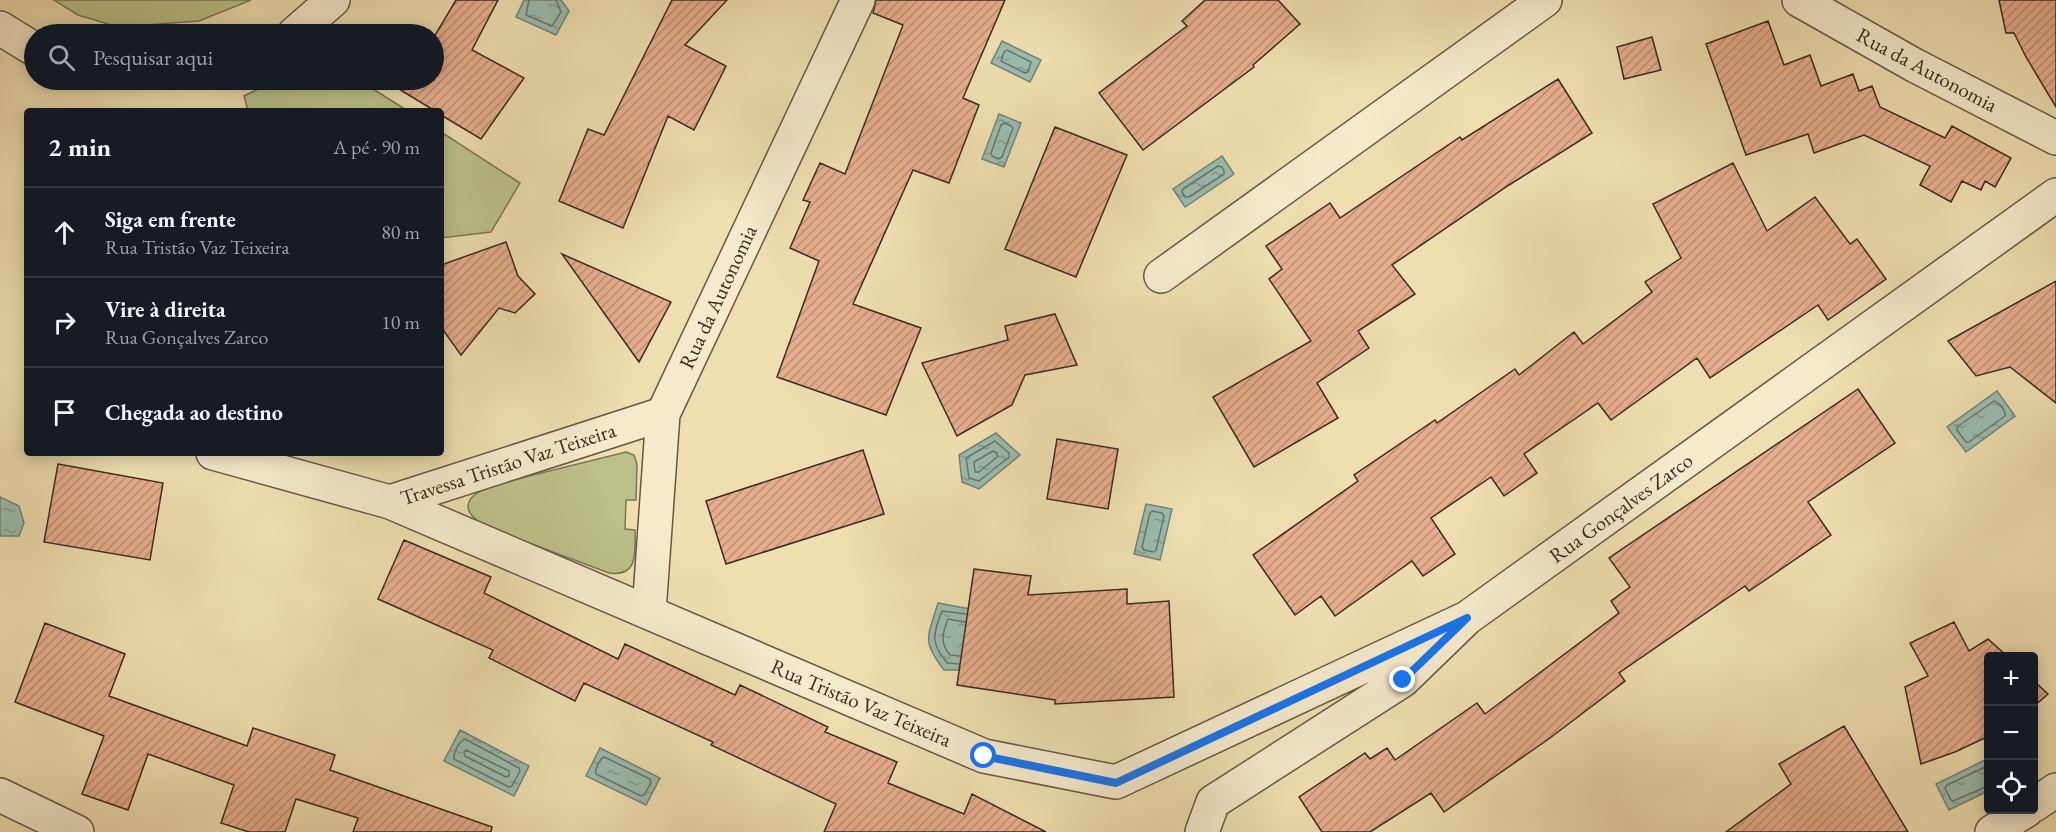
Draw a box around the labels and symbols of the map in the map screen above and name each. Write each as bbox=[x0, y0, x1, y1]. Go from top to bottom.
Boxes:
street label: Rua da Autonomia bbox=[1852, 21, 2003, 118]
street label: Rua da Autonomia bbox=[672, 220, 763, 373]
street label: Travessa Tristão Vaz Teixeira bbox=[397, 416, 620, 511]
street label: Rua Gonçalves Zarco bbox=[1543, 446, 1698, 569]
street label: Rua Tristão Vaz Teixeira bbox=[767, 652, 956, 753]
route end bbox=[1389, 666, 1415, 692]
route start bbox=[970, 742, 996, 768]

